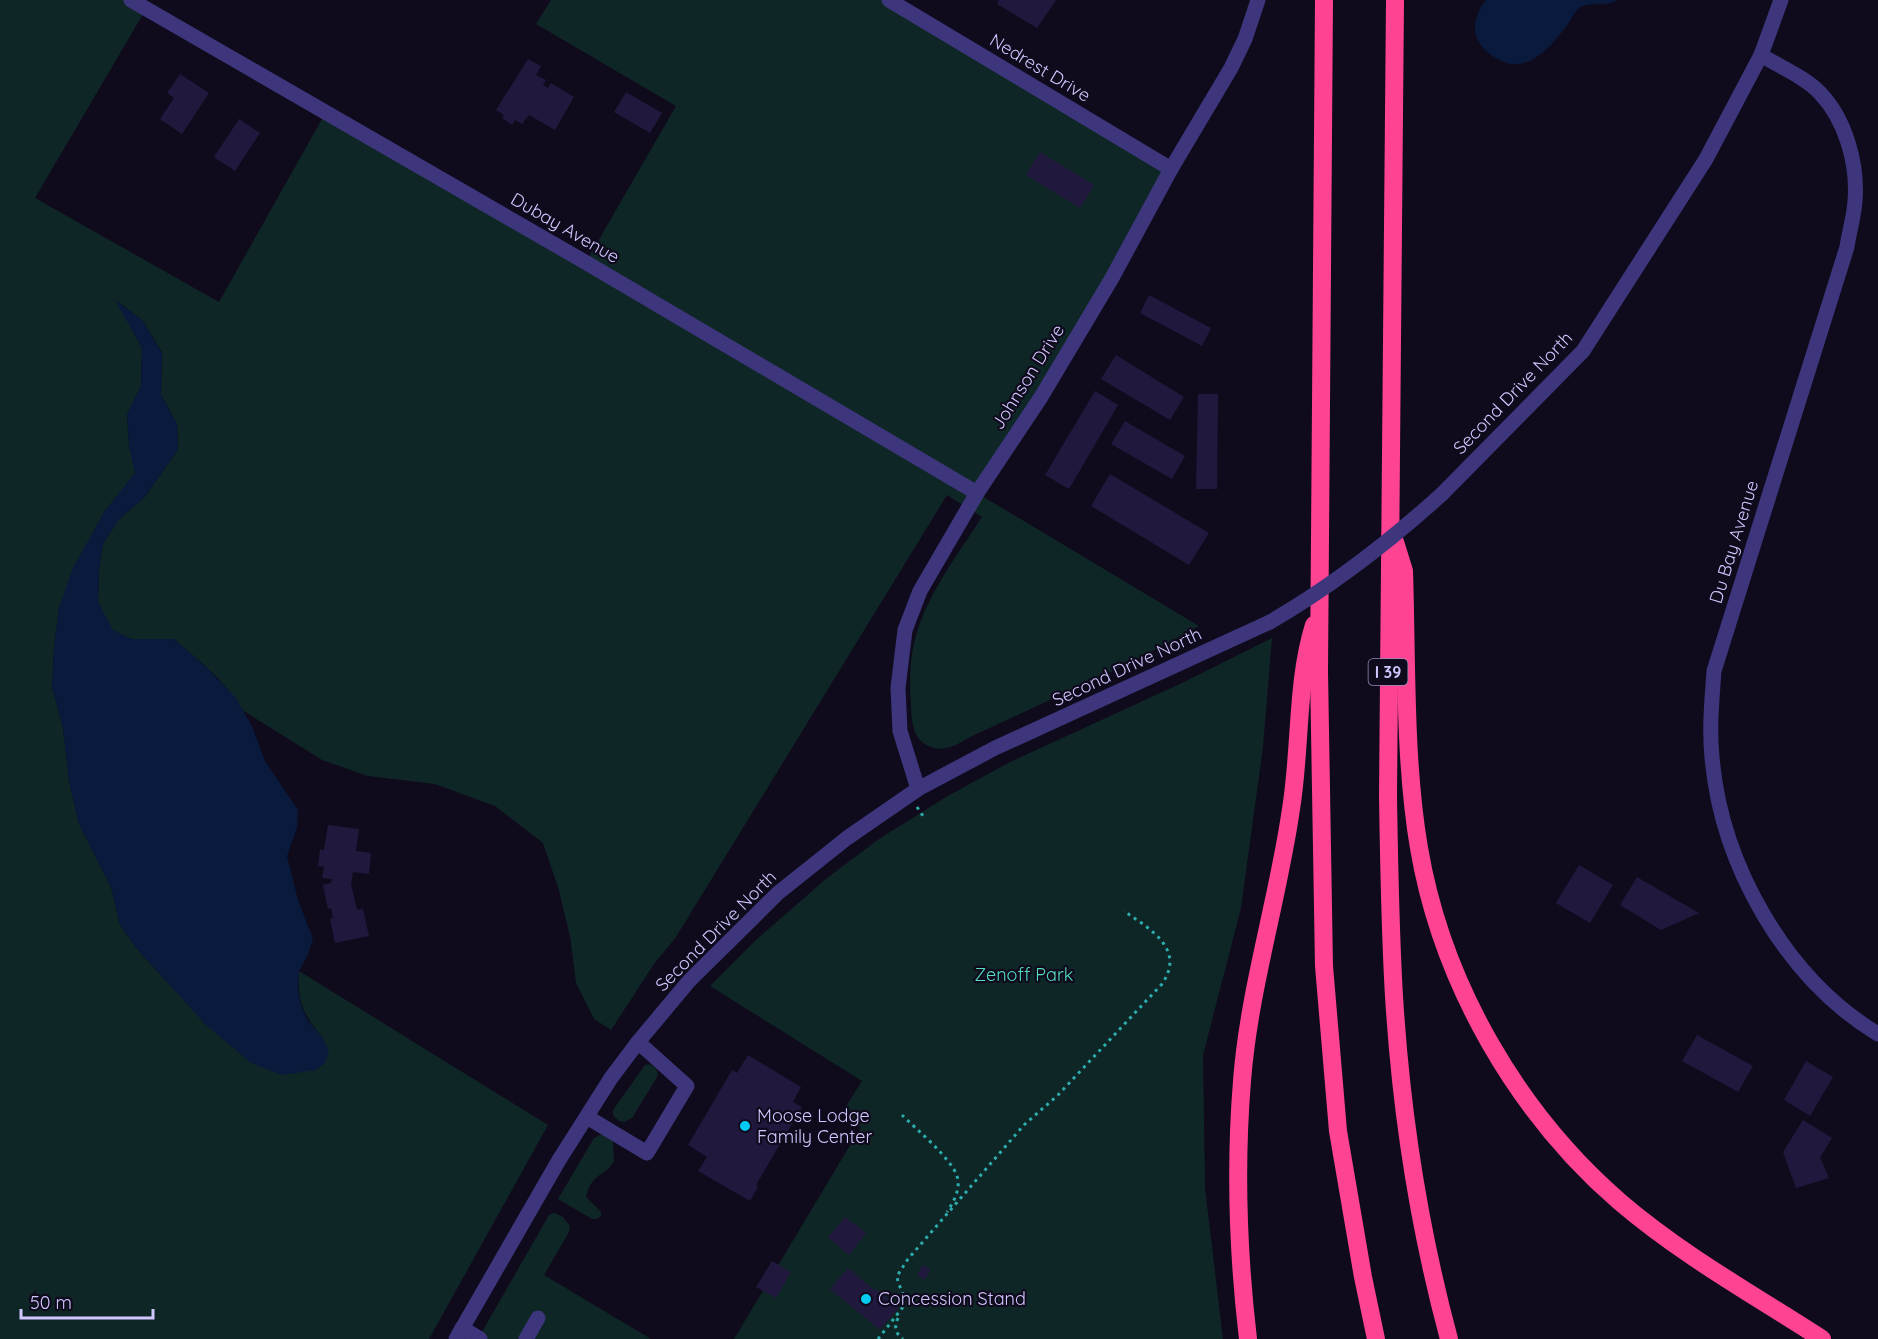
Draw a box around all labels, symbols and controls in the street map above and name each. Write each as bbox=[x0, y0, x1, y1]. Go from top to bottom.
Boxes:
street label: Nedrest Drive bbox=[986, 28, 1095, 107]
street label: Dubay Avenue bbox=[507, 187, 624, 268]
street label: Johnson Drive bbox=[986, 320, 1069, 434]
street label: Second Drive North bbox=[1448, 326, 1577, 459]
street label: Du Bay Avenue bbox=[1704, 478, 1763, 606]
street label: Second Drive North bbox=[1048, 622, 1205, 711]
road number: I 39 bbox=[1368, 659, 1408, 685]
street label: Second Drive North bbox=[650, 865, 781, 996]
park label: Zenoff Park bbox=[975, 963, 1073, 986]
place label: Moose Lodge Family Center bbox=[757, 1104, 873, 1148]
marker: Moose Lodge Family Center bbox=[738, 1119, 752, 1133]
scale bar bbox=[21, 1282, 153, 1320]
place label: Concession Stand bbox=[878, 1287, 1026, 1310]
text: 50 m bbox=[30, 1291, 72, 1314]
marker: Concession Stand bbox=[859, 1292, 873, 1306]

